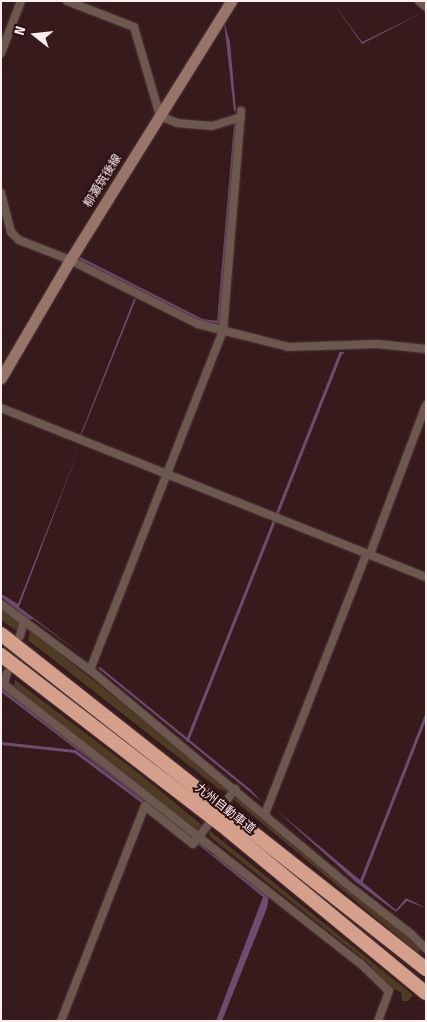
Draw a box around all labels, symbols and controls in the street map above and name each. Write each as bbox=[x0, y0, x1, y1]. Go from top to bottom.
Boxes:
north arrow bbox=[10, 10, 60, 60]
text: N bbox=[11, 24, 29, 37]
street label: 柳瀬筑後線 bbox=[81, 152, 125, 210]
street label: 九州自動車道 bbox=[192, 781, 258, 837]

